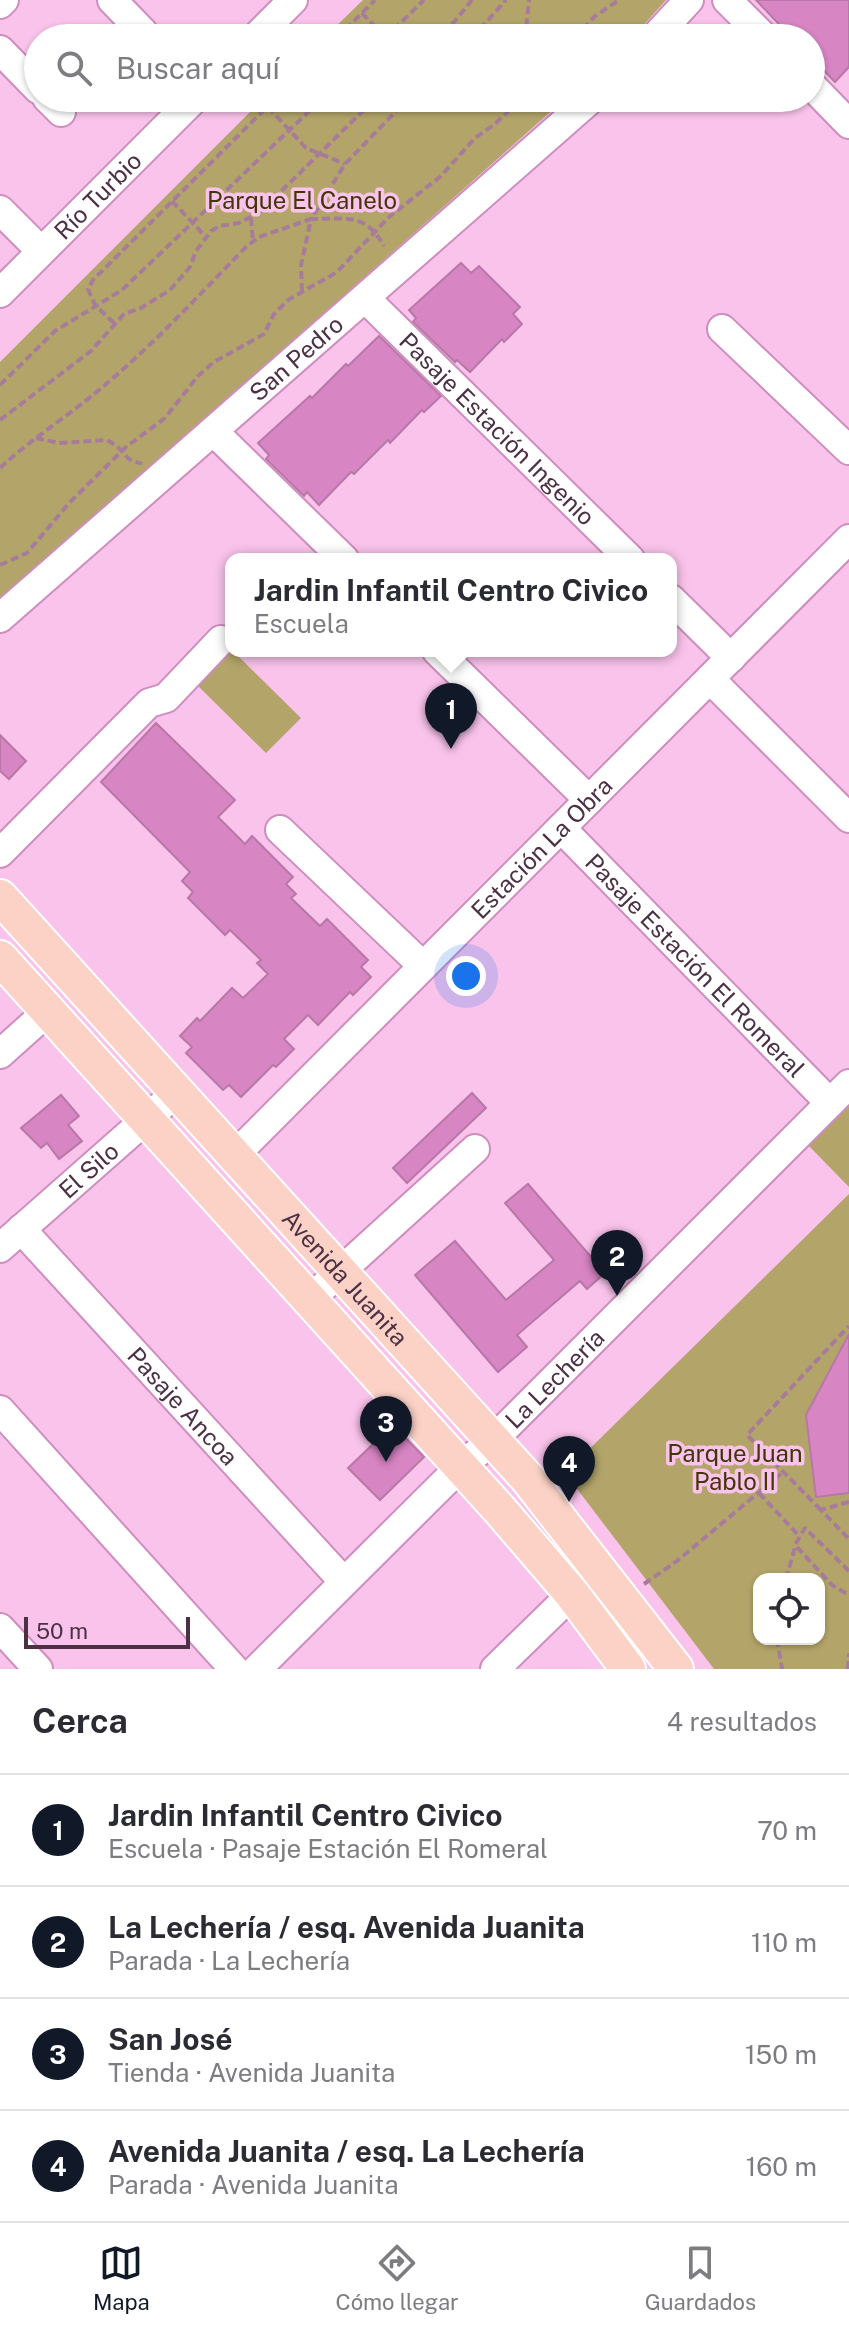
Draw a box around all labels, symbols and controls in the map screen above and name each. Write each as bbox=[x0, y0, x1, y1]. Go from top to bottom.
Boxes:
search box bbox=[24, 24, 825, 112]
icon: search bbox=[52, 46, 96, 90]
text: Buscar aquí bbox=[116, 50, 280, 86]
street label: Río Turbio bbox=[48, 146, 147, 245]
park label: Parque El Canelo bbox=[207, 186, 397, 214]
street label: San Pedro bbox=[244, 310, 348, 406]
street label: Pasaje Estación Ingenio bbox=[394, 326, 601, 531]
popup bbox=[225, 553, 677, 657]
text: Jardin Infantil Centro Civico bbox=[254, 572, 648, 608]
text: Escuela bbox=[254, 608, 349, 639]
pin: 1 bbox=[425, 683, 477, 749]
street label: Estación La Obra bbox=[465, 771, 618, 924]
street label: Pasaje Estación El Romeral bbox=[580, 848, 811, 1083]
your location bbox=[446, 956, 486, 996]
street label: El Silo bbox=[53, 1136, 124, 1204]
street label: Avenida Juanita bbox=[277, 1204, 414, 1351]
pin: 2 bbox=[591, 1230, 643, 1296]
street label: La Lechería bbox=[499, 1323, 610, 1434]
street label: Pasaje Ancoa bbox=[122, 1341, 244, 1471]
pin: 3 bbox=[360, 1396, 412, 1462]
pin: 4 bbox=[543, 1436, 595, 1502]
park label: Parque Juan Pablo II bbox=[667, 1439, 803, 1495]
map controls bbox=[753, 1573, 825, 1645]
button: locate bbox=[753, 1573, 825, 1645]
scale bar bbox=[24, 1613, 190, 1649]
text: 50 m bbox=[36, 1618, 88, 1644]
text: Cerca bbox=[32, 1701, 128, 1741]
text: 4 resultados bbox=[667, 1706, 817, 1737]
text: Jardin Infantil Centro Civico bbox=[108, 1797, 503, 1833]
text: 1 bbox=[52, 1815, 64, 1846]
text: 70 m bbox=[757, 1815, 817, 1846]
text: Escuela · Pasaje Estación El Romeral bbox=[108, 1833, 548, 1864]
text: La Lechería / esq. Avenida Juanita bbox=[108, 1909, 585, 1945]
text: 2 bbox=[50, 1927, 66, 1958]
text: 110 m bbox=[751, 1927, 817, 1958]
text: Parada · La Lechería bbox=[108, 1945, 350, 1976]
text: San José bbox=[108, 2021, 233, 2057]
text: 3 bbox=[49, 2039, 67, 2070]
text: 150 m bbox=[745, 2039, 817, 2070]
text: Tienda · Avenida Juanita bbox=[108, 2057, 395, 2088]
text: Avenida Juanita / esq. La Lechería bbox=[108, 2133, 585, 2169]
text: 4 bbox=[49, 2151, 67, 2182]
text: 160 m bbox=[746, 2151, 817, 2182]
text: Parada · Avenida Juanita bbox=[108, 2169, 399, 2200]
tab: Mapa bbox=[93, 2241, 150, 2315]
tab: Cómo llegar bbox=[336, 2241, 459, 2315]
tab: Guardados bbox=[645, 2241, 756, 2315]

